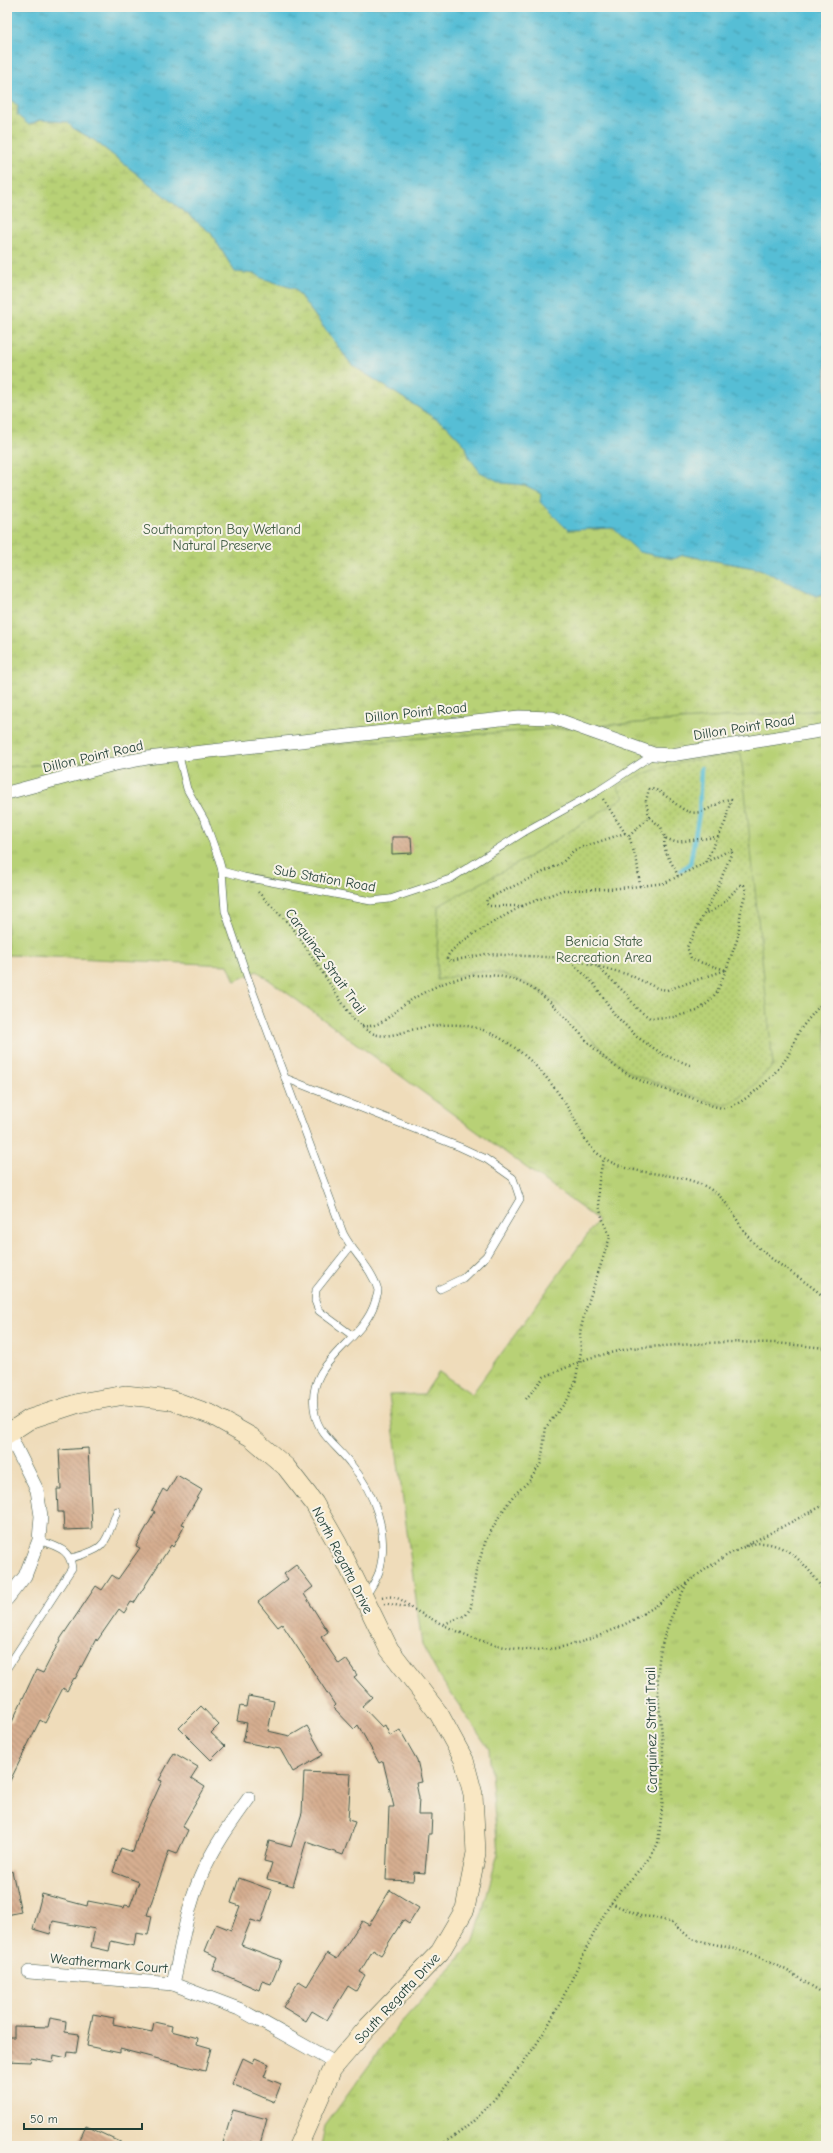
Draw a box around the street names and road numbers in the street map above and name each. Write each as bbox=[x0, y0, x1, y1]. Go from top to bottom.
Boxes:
street label: Dillon Point Road bbox=[364, 699, 468, 726]
street label: Dillon Point Road bbox=[692, 711, 796, 744]
street label: Dillon Point Road bbox=[41, 737, 145, 776]
street label: Sub Station Road bbox=[273, 861, 377, 896]
street label: Carquinez Strait Trail bbox=[282, 905, 370, 1017]
street label: North Regatta Drive bbox=[308, 1504, 377, 1617]
street label: Carquinez Strait Trail bbox=[642, 1667, 661, 1793]
street label: South Regatta Drive bbox=[351, 1949, 444, 2047]
street label: Weathermark Court bbox=[49, 1950, 169, 1977]

